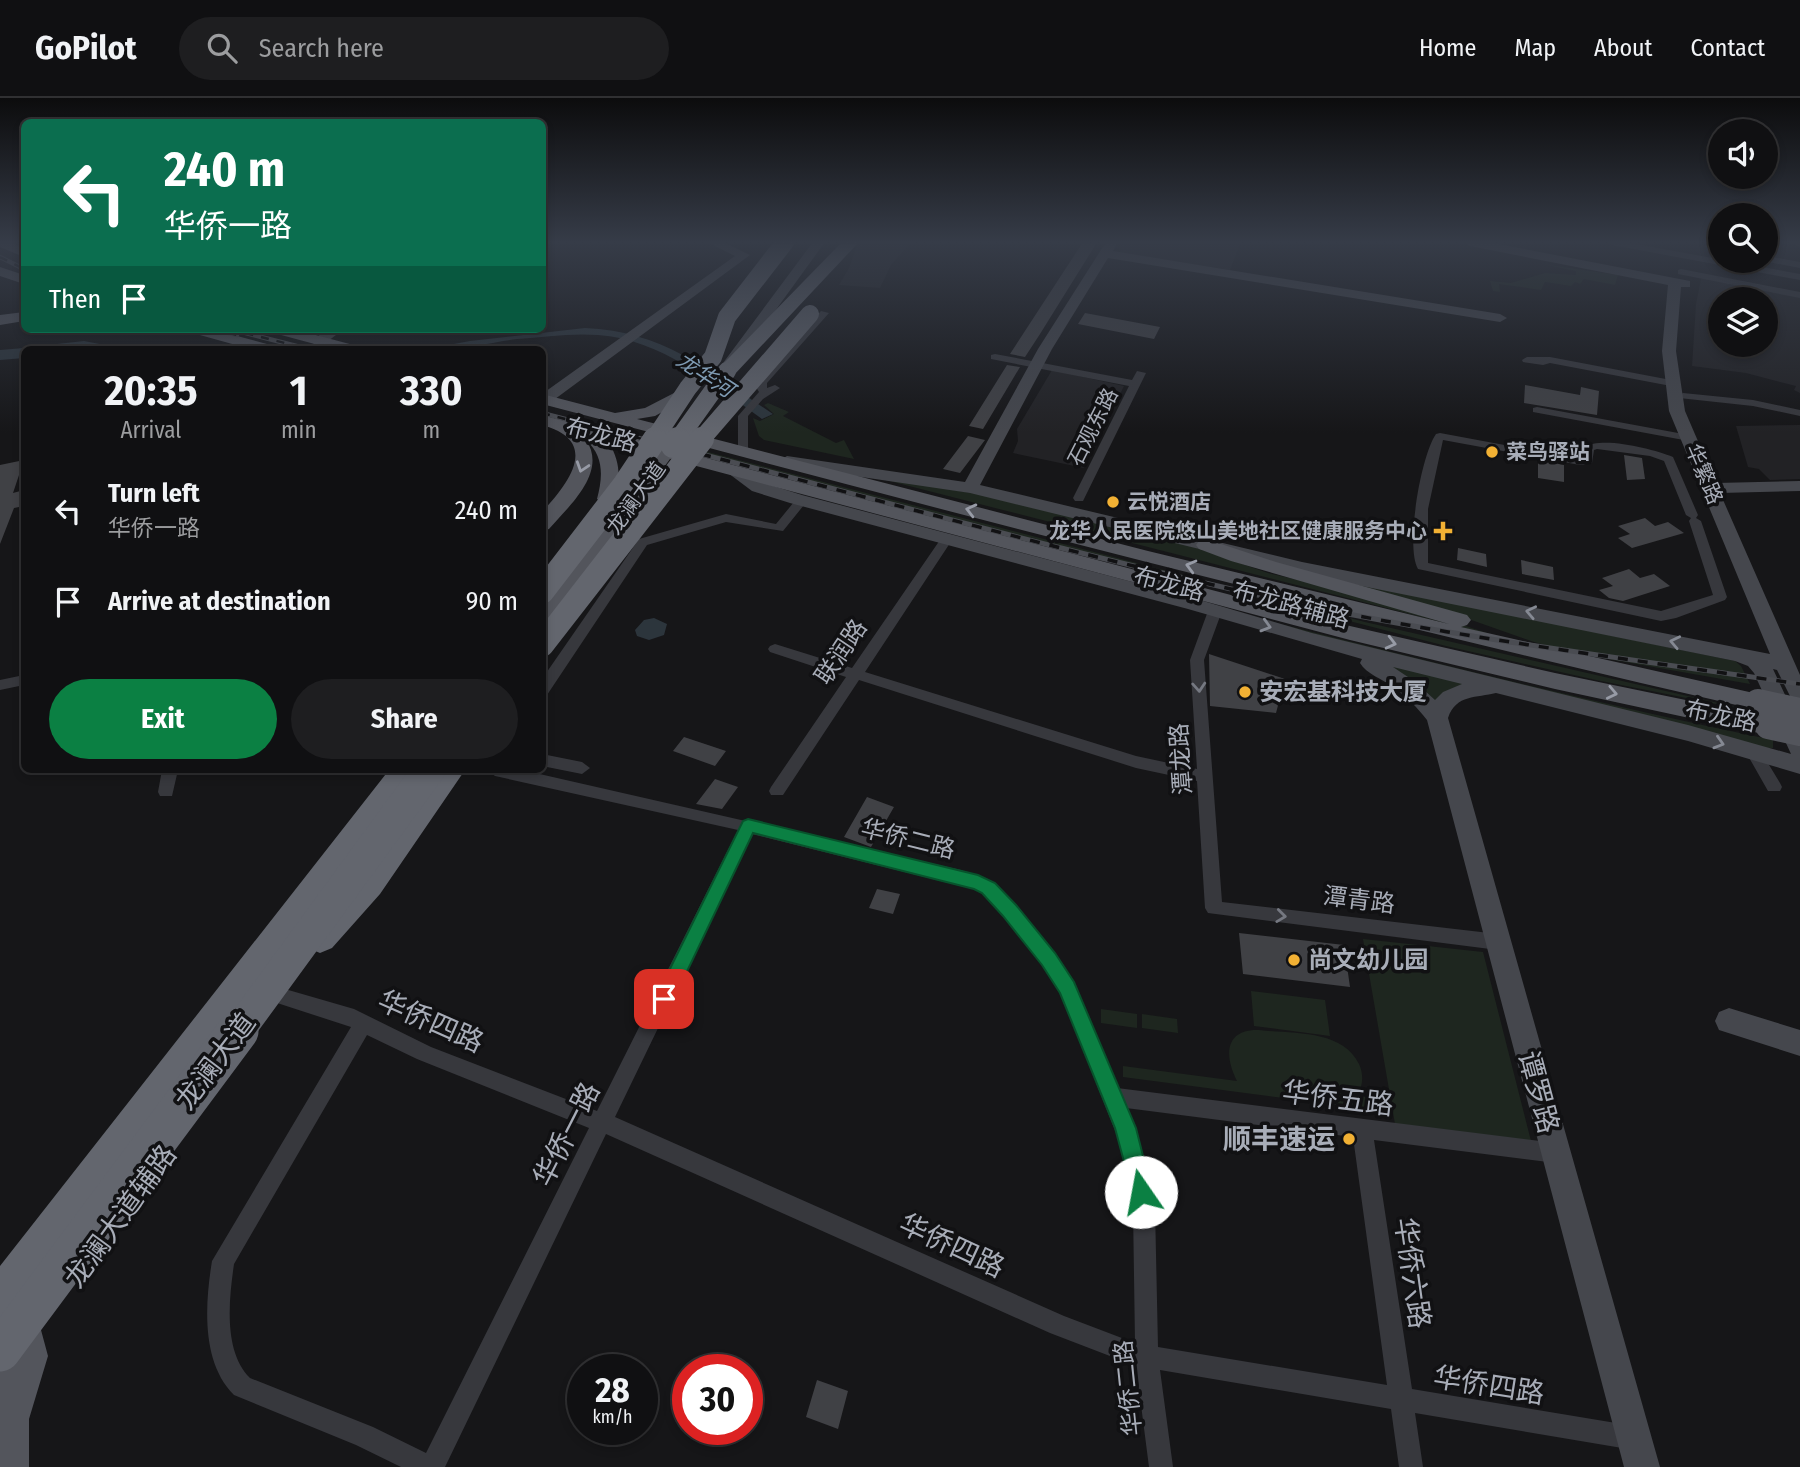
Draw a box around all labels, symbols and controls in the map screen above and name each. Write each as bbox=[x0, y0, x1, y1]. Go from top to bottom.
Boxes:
search box bbox=[179, 17, 669, 80]
text: GoPilot bbox=[35, 28, 137, 68]
icon: search bbox=[203, 29, 241, 67]
text: Search here bbox=[259, 33, 384, 64]
text: Home bbox=[1419, 34, 1476, 62]
text: Map bbox=[1514, 34, 1556, 62]
text: About bbox=[1594, 34, 1652, 62]
text: Contact bbox=[1690, 34, 1765, 62]
map controls bbox=[1708, 119, 1778, 357]
button: sound bbox=[1708, 119, 1778, 189]
text: 240 m bbox=[164, 140, 285, 199]
icon: left bbox=[49, 147, 140, 238]
button: search bbox=[1708, 203, 1778, 273]
text: 华侨一路 bbox=[164, 207, 292, 245]
icon: arrive bbox=[115, 280, 153, 318]
text: Then bbox=[49, 284, 101, 315]
button: layers bbox=[1708, 287, 1778, 357]
water label: 龙华河 bbox=[672, 347, 742, 405]
text: 20:35 bbox=[104, 366, 198, 416]
text: 1 bbox=[290, 366, 308, 416]
text: 330 bbox=[400, 366, 463, 416]
street label: 石观东路 bbox=[1062, 384, 1124, 470]
street label: 布龙路 bbox=[563, 412, 639, 458]
text: Arrival bbox=[120, 416, 181, 444]
text: min bbox=[281, 416, 317, 444]
text: m bbox=[422, 416, 440, 444]
place label: 菜鸟驿站 bbox=[1506, 439, 1590, 465]
street label: 华繁路 bbox=[1680, 440, 1728, 508]
marker: 菜鸟驿站 bbox=[1484, 444, 1500, 460]
street label: 龙澜大道 bbox=[601, 456, 671, 540]
one-way arrow bbox=[576, 460, 591, 473]
text: Turn left bbox=[108, 478, 200, 509]
place label: 云悦酒店 bbox=[1127, 489, 1211, 515]
icon: left bbox=[49, 492, 87, 530]
marker: 云悦酒店 bbox=[1105, 494, 1121, 510]
text: 240 m bbox=[455, 495, 518, 526]
one-way arrow bbox=[965, 504, 977, 518]
text: 华侨一路 bbox=[108, 514, 200, 542]
place label: 龙华人民医院悠山美地社区健康服务中心 bbox=[1049, 518, 1427, 544]
marker: 龙华人民医院悠山美地社区健康服务中心 bbox=[1433, 521, 1453, 541]
one-way arrow bbox=[1185, 560, 1197, 574]
street label: 布龙路 bbox=[1131, 561, 1207, 607]
street label: 布龙路辅路 bbox=[1229, 576, 1353, 634]
icon: arrive bbox=[49, 583, 87, 621]
text: Arrive at destination bbox=[108, 586, 331, 617]
text: 90 m bbox=[466, 586, 518, 617]
one-way arrow bbox=[1525, 606, 1537, 621]
street label: 联润路 bbox=[809, 614, 873, 690]
one-way arrow bbox=[1260, 618, 1272, 632]
one-way arrow bbox=[1384, 634, 1396, 649]
one-way arrow bbox=[1669, 636, 1681, 651]
place label: 安宏基科技大厦 bbox=[1259, 678, 1427, 706]
button: Exit bbox=[49, 679, 277, 759]
button: Share bbox=[291, 679, 518, 759]
one-way arrow bbox=[1191, 682, 1206, 693]
marker: 安宏基科技大厦 bbox=[1237, 684, 1253, 700]
one-way arrow bbox=[1606, 685, 1618, 700]
street label: 布龙路 bbox=[1683, 695, 1759, 737]
street label: 潭龙路 bbox=[1165, 722, 1197, 796]
one-way arrow bbox=[1712, 734, 1724, 749]
street label: 华侨二路 bbox=[858, 814, 958, 864]
street label: 潭青路 bbox=[1322, 882, 1396, 918]
one-way arrow bbox=[1276, 908, 1287, 923]
place label: 尚文幼儿园 bbox=[1308, 946, 1428, 974]
marker: 尚文幼儿园 bbox=[1286, 952, 1302, 968]
pin bbox=[634, 969, 694, 1029]
icon: arrive bbox=[645, 980, 683, 1018]
street label: 华侨四路 bbox=[373, 984, 489, 1059]
street label: 龙澜大道 bbox=[169, 1007, 262, 1116]
street label: 谭罗路 bbox=[1512, 1047, 1565, 1137]
street label: 华侨五路 bbox=[1280, 1075, 1396, 1122]
street label: 华侨一路 bbox=[526, 1077, 607, 1192]
place label: 顺丰速运 bbox=[1223, 1123, 1335, 1156]
marker: 顺丰速运 bbox=[1341, 1131, 1357, 1147]
street label: 龙澜大道辅路 bbox=[58, 1139, 183, 1294]
position arrow bbox=[1104, 1155, 1178, 1229]
street label: 华侨四路 bbox=[894, 1207, 1010, 1284]
street label: 华侨六路 bbox=[1388, 1215, 1437, 1331]
street label: 华侨二路 bbox=[1109, 1339, 1147, 1437]
speed limit sign: 30 bbox=[672, 1354, 763, 1445]
street label: 华侨四路 bbox=[1431, 1360, 1547, 1411]
text: 28 bbox=[595, 1369, 630, 1411]
text: km/h bbox=[592, 1406, 633, 1428]

